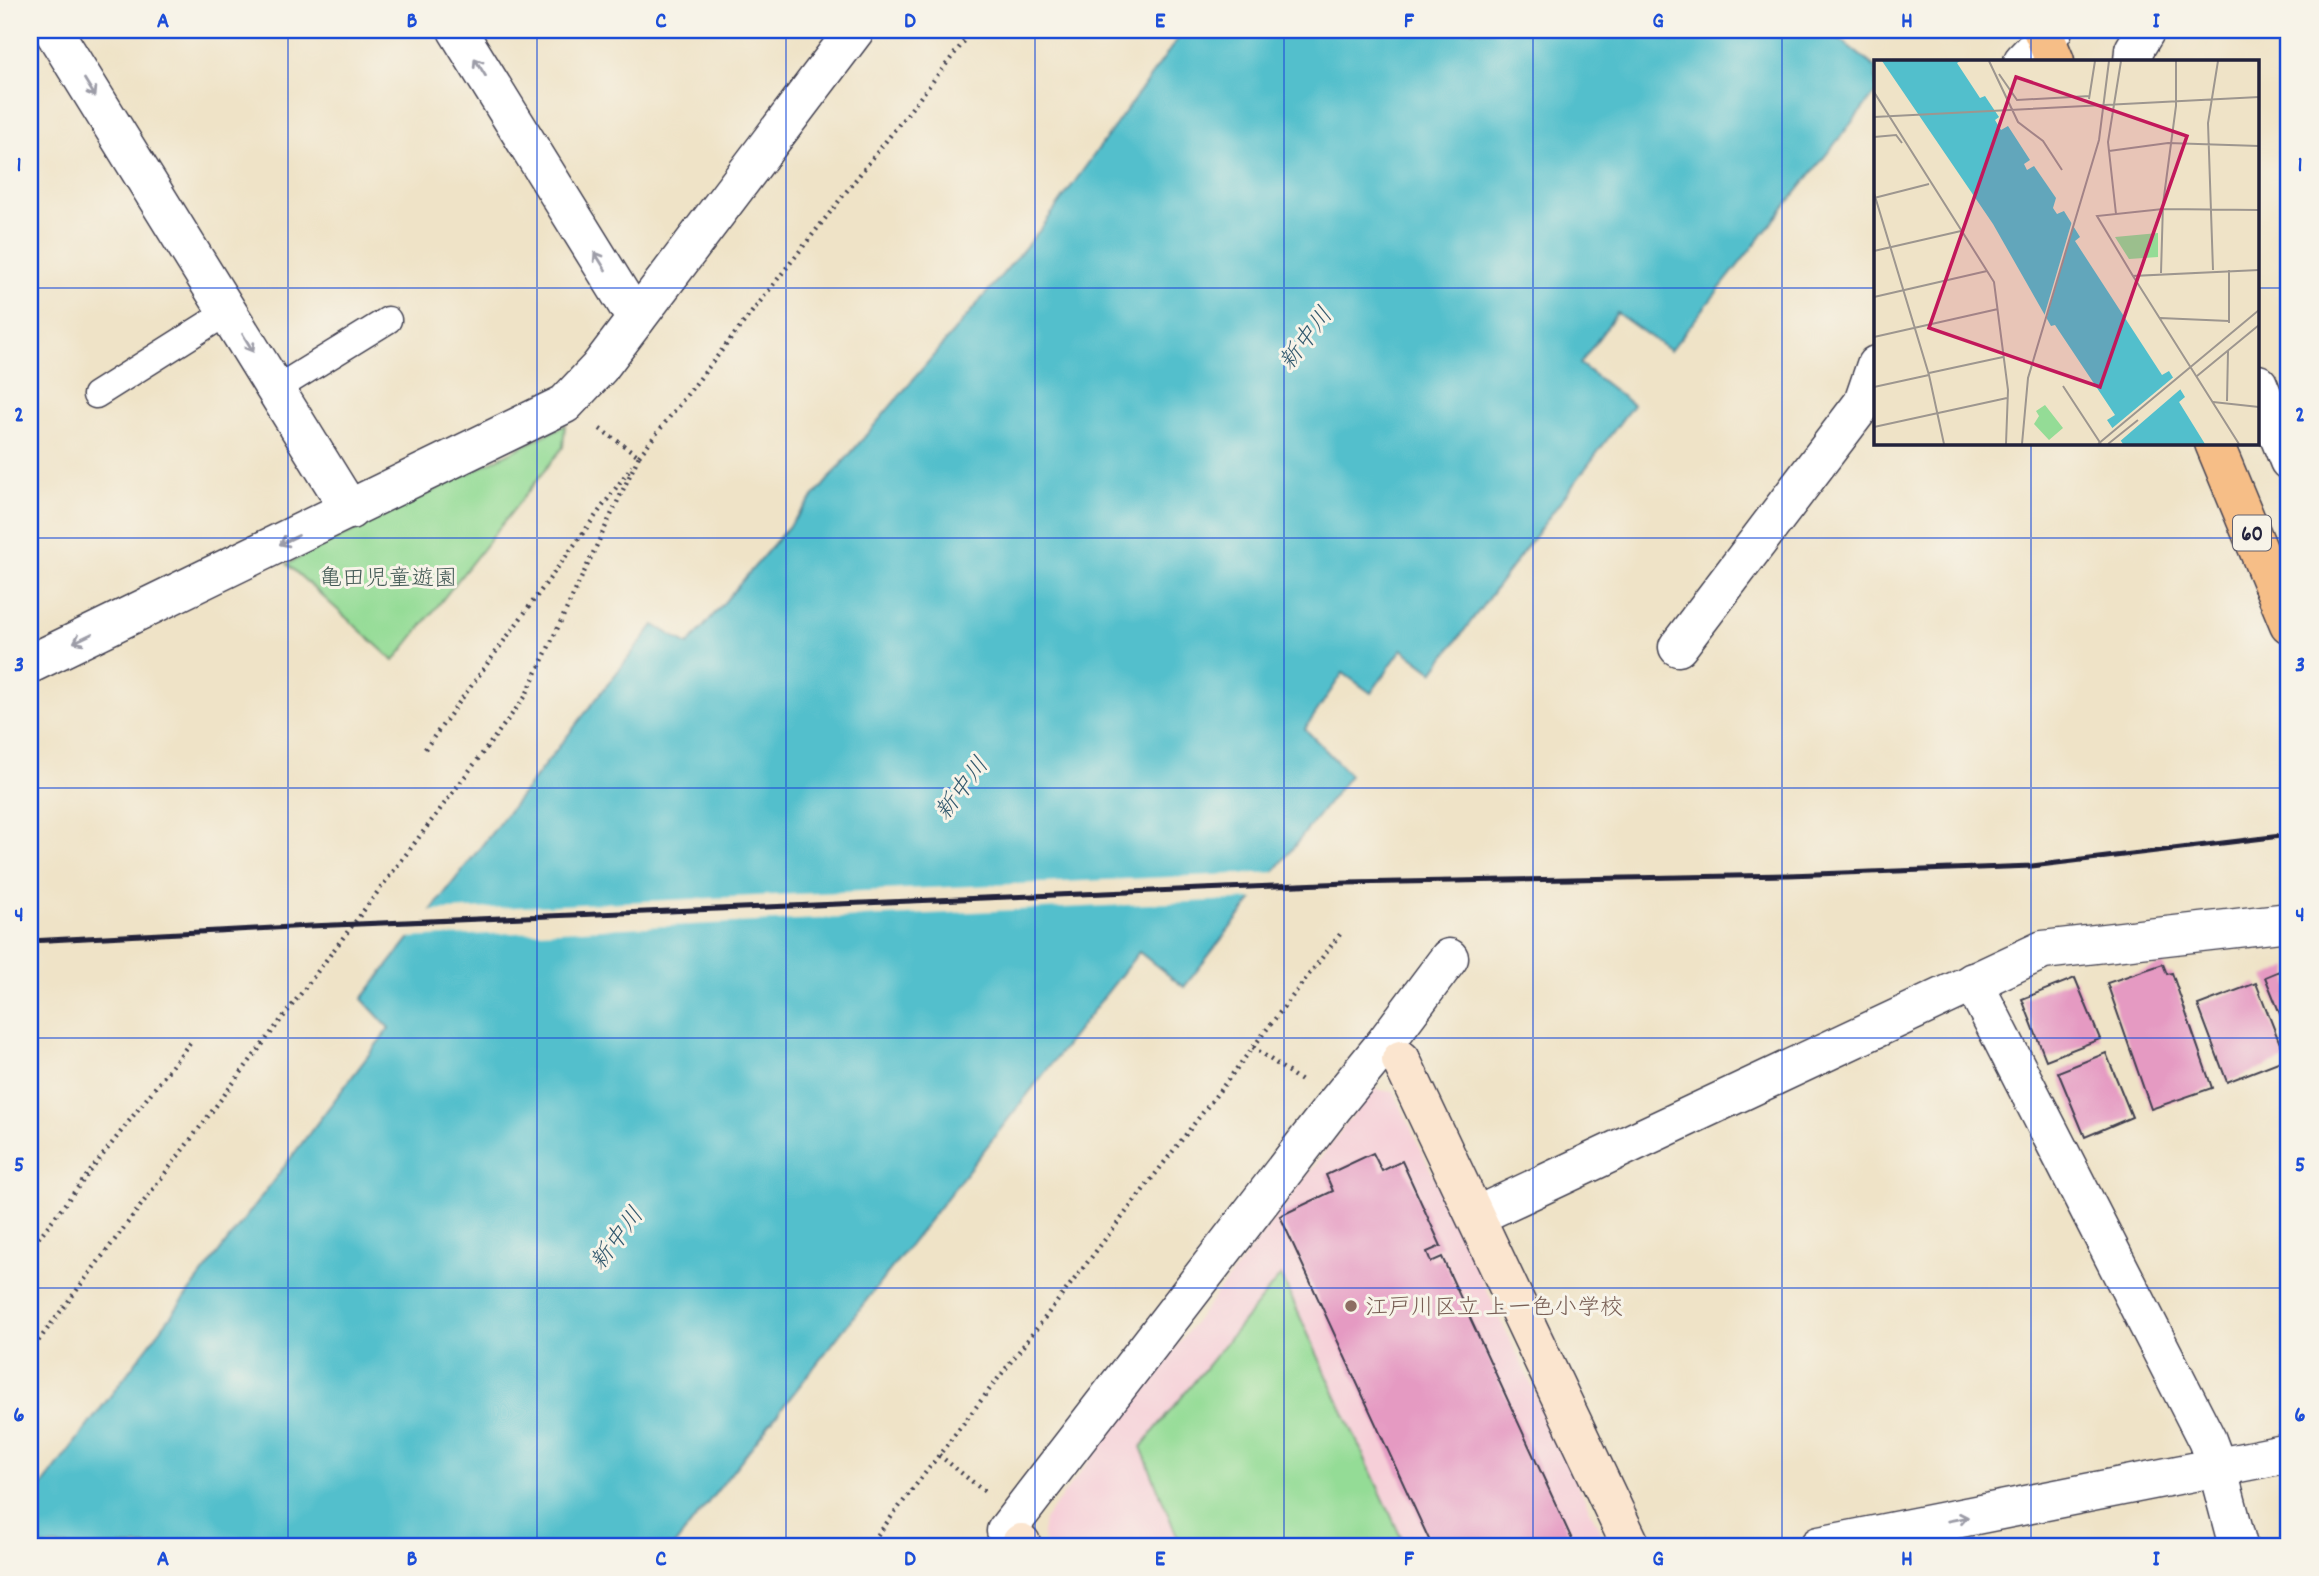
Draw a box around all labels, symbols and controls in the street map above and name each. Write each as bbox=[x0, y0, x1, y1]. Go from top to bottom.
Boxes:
text: A bbox=[157, 6, 169, 39]
text: B bbox=[407, 6, 418, 39]
text: C bbox=[655, 6, 667, 39]
text: D bbox=[904, 6, 916, 39]
text: E bbox=[1155, 6, 1166, 39]
text: F bbox=[1404, 6, 1415, 39]
text: G bbox=[1652, 6, 1664, 39]
text: H bbox=[1901, 6, 1913, 39]
text: I bbox=[2152, 6, 2160, 39]
one-way arrow bbox=[473, 58, 487, 78]
inset map bbox=[1874, 60, 2260, 444]
one-way arrow bbox=[83, 77, 97, 97]
text: 1 bbox=[16, 150, 22, 183]
text: 1 bbox=[2297, 150, 2303, 183]
one-way arrow bbox=[593, 251, 607, 271]
water label: 新中川 bbox=[1272, 301, 1343, 379]
one-way arrow bbox=[242, 333, 256, 353]
text: 2 bbox=[14, 400, 24, 433]
text: 2 bbox=[2295, 400, 2305, 433]
road number: 60 bbox=[2233, 516, 2271, 550]
one-way arrow bbox=[278, 534, 300, 547]
park label: 亀田児童遊園 bbox=[319, 564, 457, 597]
one-way arrow bbox=[73, 632, 94, 646]
text: 3 bbox=[14, 650, 24, 683]
text: 3 bbox=[2295, 650, 2305, 683]
water label: 新中川 bbox=[928, 751, 999, 829]
text: 4 bbox=[14, 900, 24, 933]
text: 4 bbox=[2295, 900, 2305, 933]
text: 5 bbox=[14, 1150, 24, 1183]
text: 5 bbox=[2295, 1150, 2305, 1183]
water label: 新中川 bbox=[583, 1201, 654, 1279]
place label: 江戸川区立 上一色小学校 bbox=[1365, 1293, 1623, 1326]
marker: 江戸川区立 上一色小学校 bbox=[1343, 1298, 1359, 1314]
text: 6 bbox=[13, 1400, 25, 1433]
text: 6 bbox=[2294, 1400, 2306, 1433]
one-way arrow bbox=[1946, 1511, 1969, 1525]
text: A bbox=[157, 1544, 169, 1576]
text: B bbox=[407, 1544, 418, 1576]
text: C bbox=[655, 1544, 667, 1576]
text: D bbox=[904, 1544, 916, 1576]
text: E bbox=[1155, 1544, 1166, 1576]
text: F bbox=[1404, 1544, 1415, 1576]
text: G bbox=[1652, 1544, 1664, 1576]
text: H bbox=[1901, 1544, 1913, 1576]
text: I bbox=[2152, 1544, 2160, 1576]

